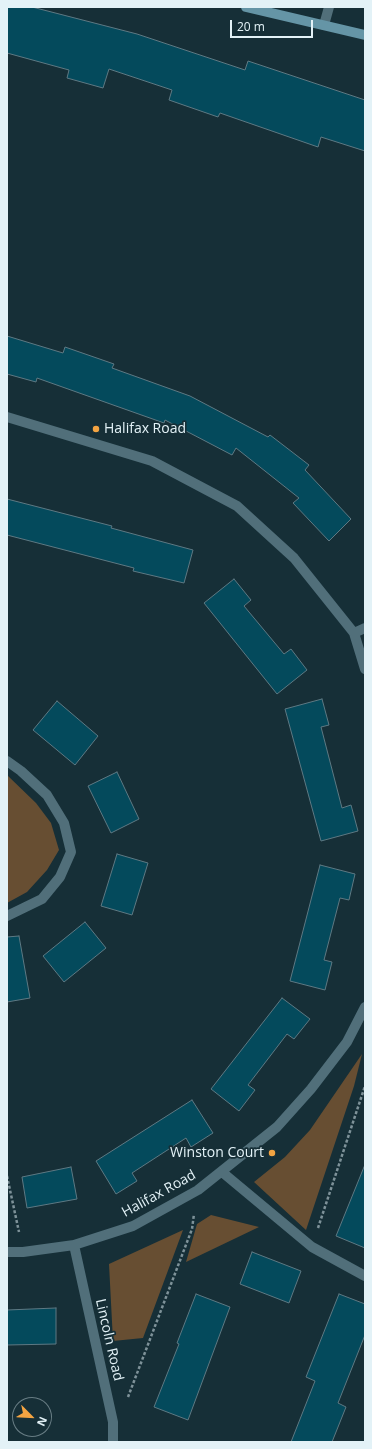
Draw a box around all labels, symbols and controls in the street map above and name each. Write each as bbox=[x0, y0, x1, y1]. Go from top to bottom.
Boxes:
scale bar bbox=[232, 12, 315, 38]
text: 20 m bbox=[237, 18, 265, 35]
place label: Halifax Road bbox=[104, 421, 186, 437]
marker: Halifax Road bbox=[91, 424, 101, 434]
place label: Winston Court bbox=[170, 1145, 264, 1161]
marker: Winston Court bbox=[267, 1148, 277, 1158]
street label: Halifax Road bbox=[119, 1167, 199, 1221]
street label: Lincoln Road bbox=[91, 1297, 127, 1383]
north arrow bbox=[12, 1397, 52, 1437]
text: N bbox=[34, 1415, 51, 1429]

